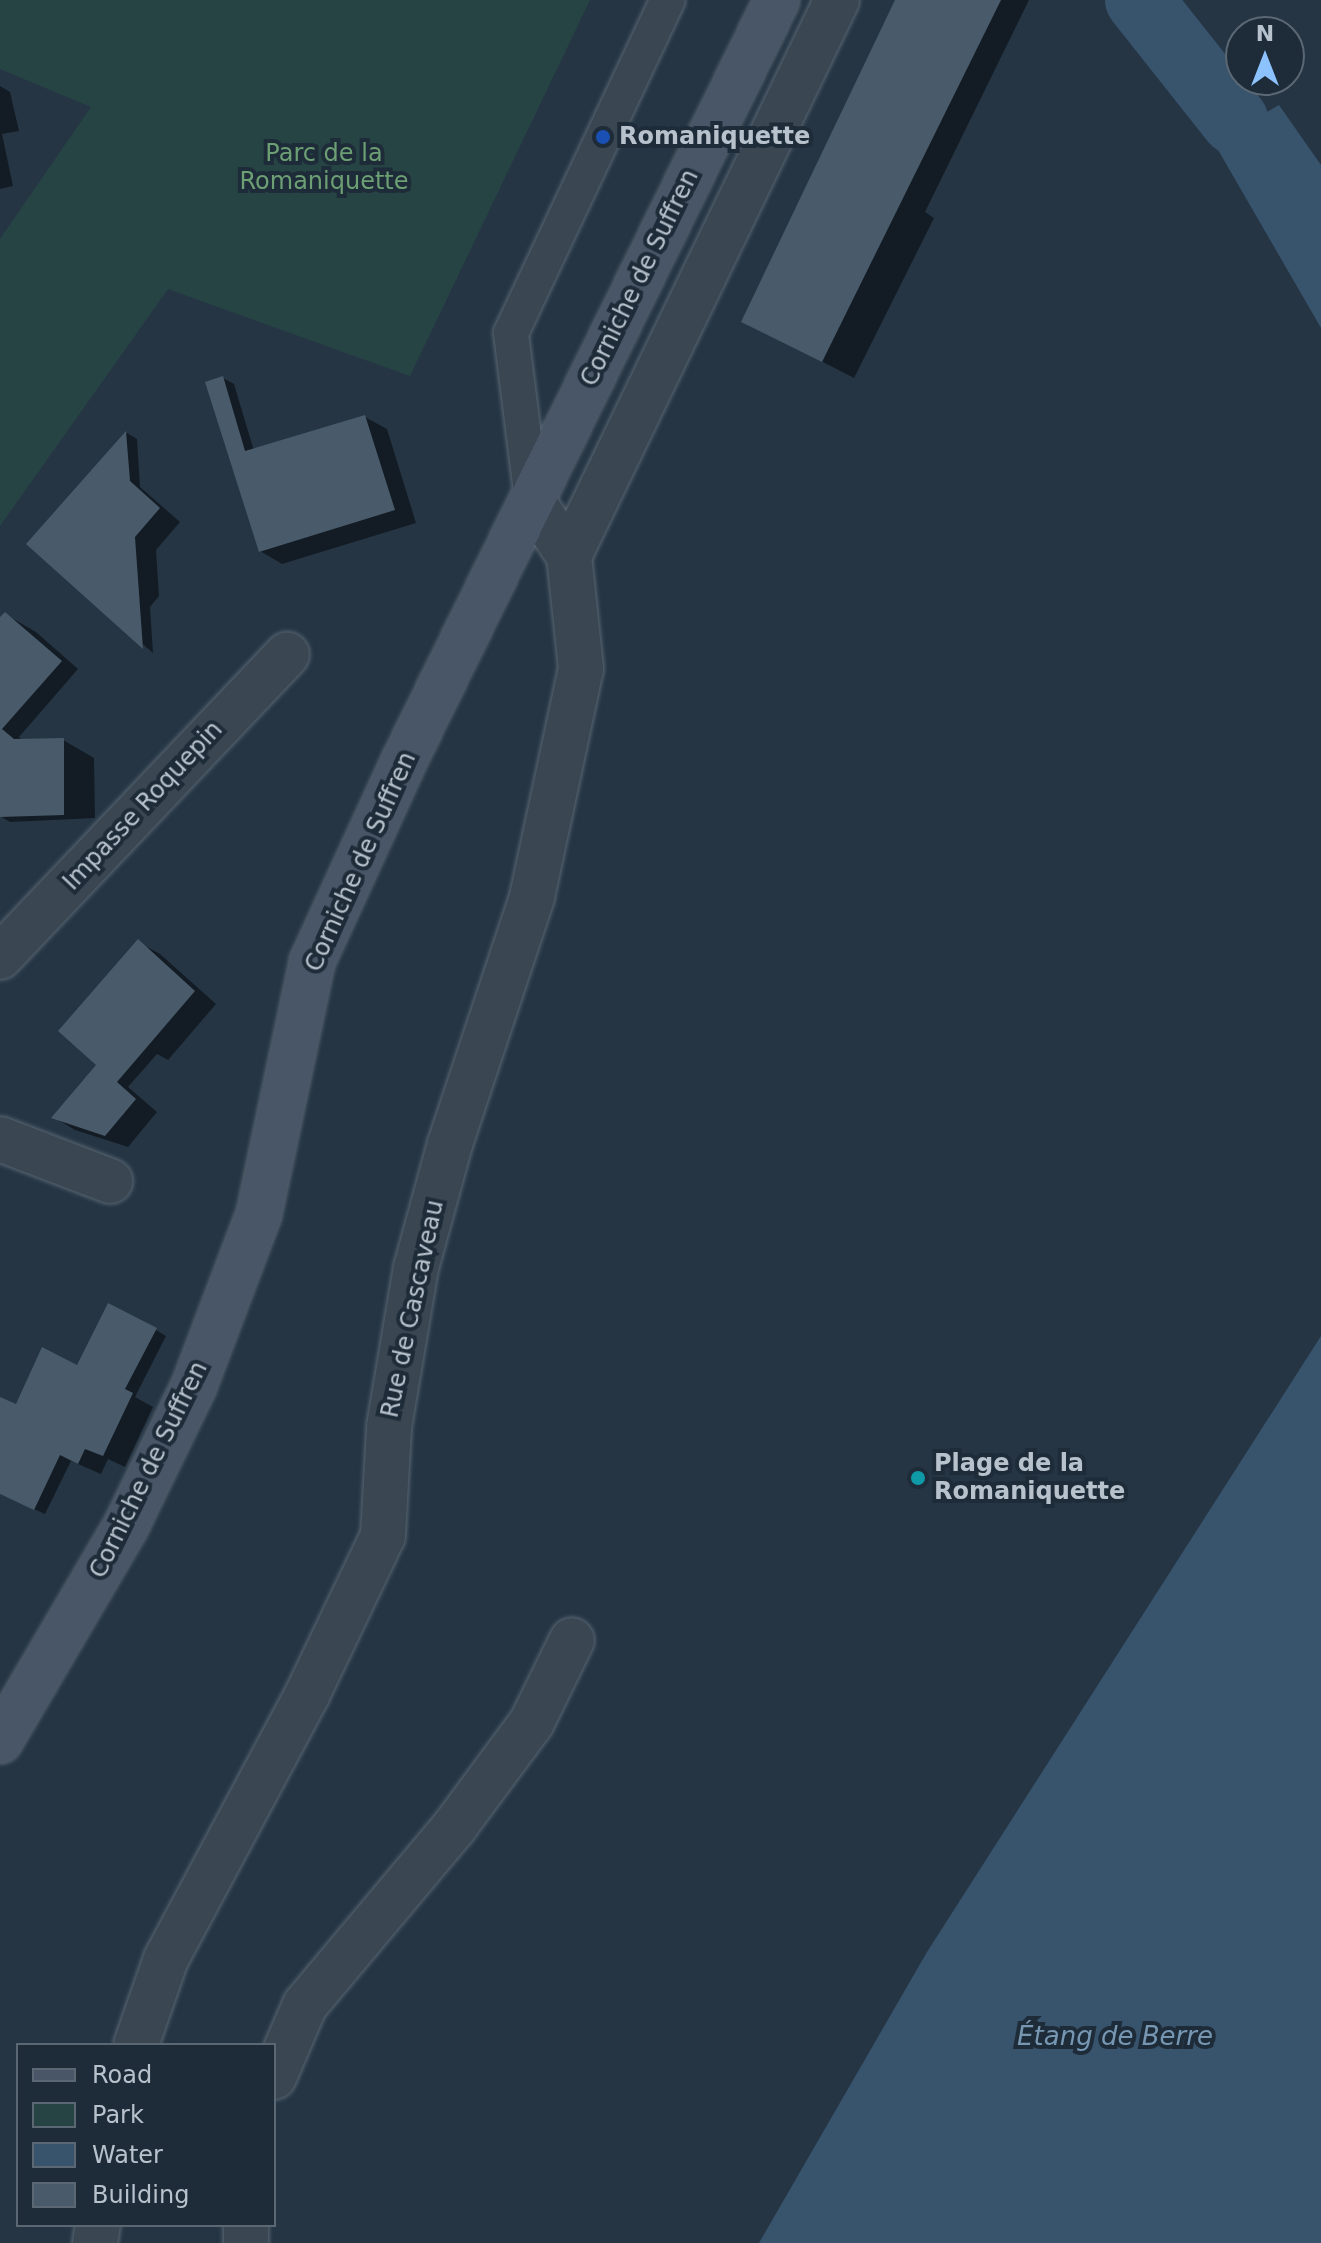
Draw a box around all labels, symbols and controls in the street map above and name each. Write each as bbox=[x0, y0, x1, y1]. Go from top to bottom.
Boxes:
north arrow bbox=[1225, 16, 1305, 96]
text: N bbox=[1256, 21, 1274, 46]
place label: Romaniquette bbox=[619, 123, 810, 151]
marker: Romaniquette bbox=[594, 128, 612, 146]
park label: Parc de la Romaniquette bbox=[239, 140, 409, 196]
street label: Corniche de Suffren bbox=[575, 165, 705, 391]
street label: Impasse Roquepin bbox=[57, 716, 229, 896]
street label: Corniche de Suffren bbox=[300, 748, 422, 976]
street label: Rue de Cascaveau bbox=[376, 1198, 450, 1420]
street label: Corniche de Suffren bbox=[84, 1357, 214, 1583]
place label: Plage de la Romaniquette bbox=[934, 1450, 1125, 1506]
marker: Plage de la Romaniquette bbox=[909, 1469, 927, 1487]
water label: Étang de Berre bbox=[1017, 2021, 1213, 2053]
legend bbox=[16, 2043, 276, 2227]
text: Road bbox=[92, 2061, 152, 2089]
text: Park bbox=[92, 2101, 144, 2129]
text: Water bbox=[92, 2141, 163, 2169]
text: Building bbox=[92, 2181, 189, 2209]

